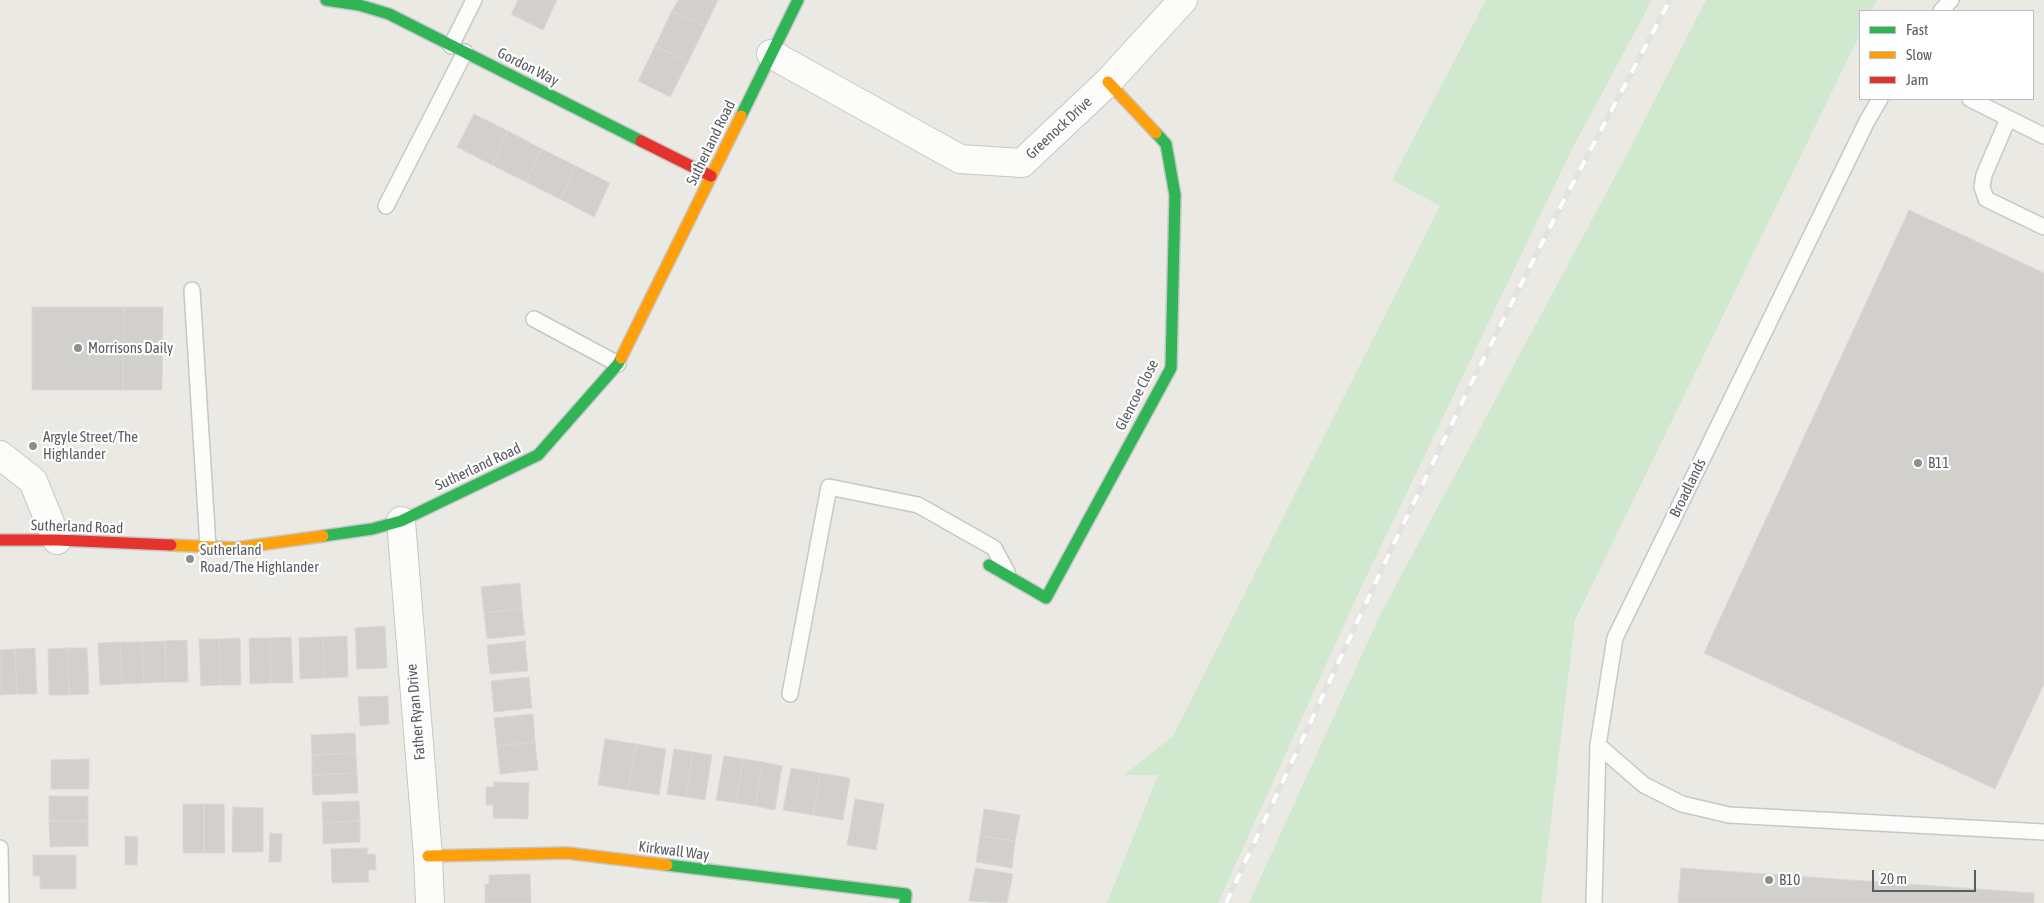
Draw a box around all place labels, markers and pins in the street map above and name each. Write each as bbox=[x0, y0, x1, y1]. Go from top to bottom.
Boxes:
place label: Morrisons Daily bbox=[88, 339, 173, 357]
marker: Morrisons Daily bbox=[72, 342, 84, 354]
place label: Argyle Street/The Highlander bbox=[43, 428, 138, 463]
marker: Argyle Street/The Highlander bbox=[27, 440, 39, 452]
place label: B11 bbox=[1928, 454, 1949, 472]
marker: B11 bbox=[1912, 457, 1924, 469]
place label: Sutherland Road/The Highlander bbox=[200, 541, 319, 576]
marker: Sutherland Road/The Highlander bbox=[184, 553, 196, 565]
place label: B10 bbox=[1779, 871, 1800, 889]
marker: B10 bbox=[1763, 874, 1775, 886]

